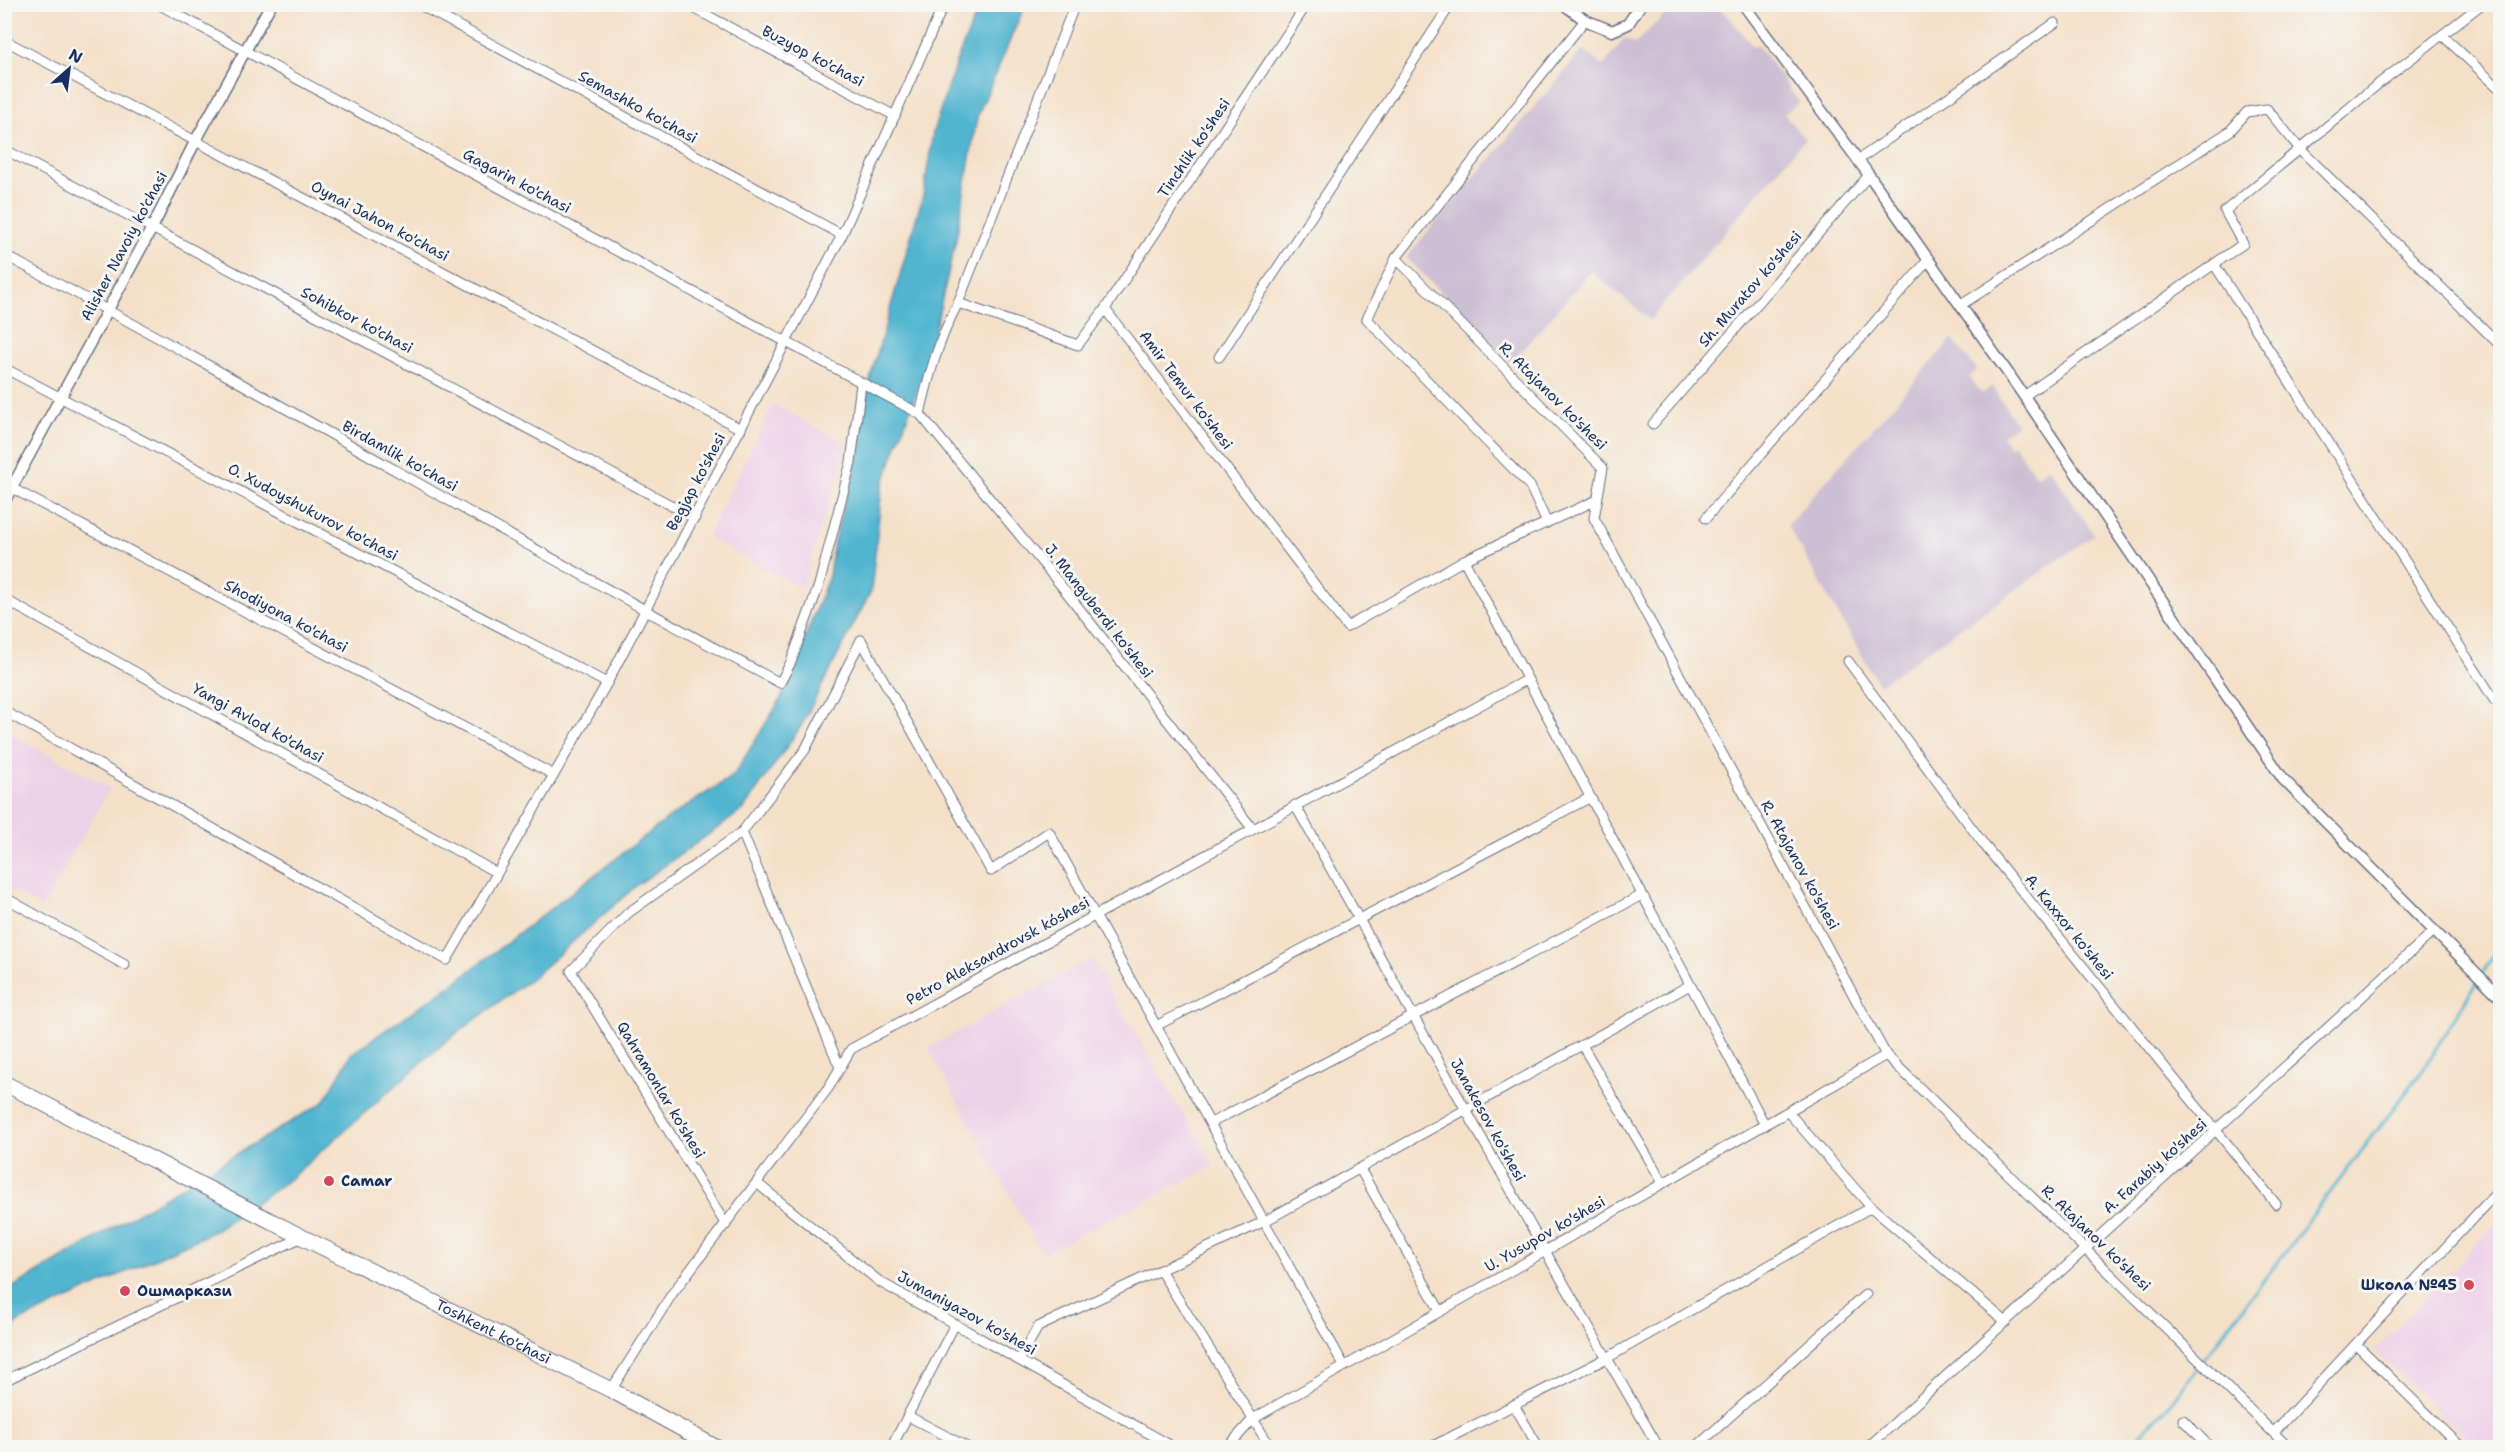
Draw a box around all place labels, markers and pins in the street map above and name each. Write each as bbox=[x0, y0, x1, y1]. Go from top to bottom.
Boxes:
place label: Camar bbox=[341, 1171, 392, 1191]
marker: Camar bbox=[322, 1174, 336, 1188]
place label: Школа №45 bbox=[2361, 1275, 2457, 1295]
marker: Школа №45 bbox=[2462, 1278, 2476, 1292]
place label: Ошмаркази bbox=[137, 1281, 232, 1301]
marker: Ошмаркази bbox=[118, 1284, 132, 1298]

